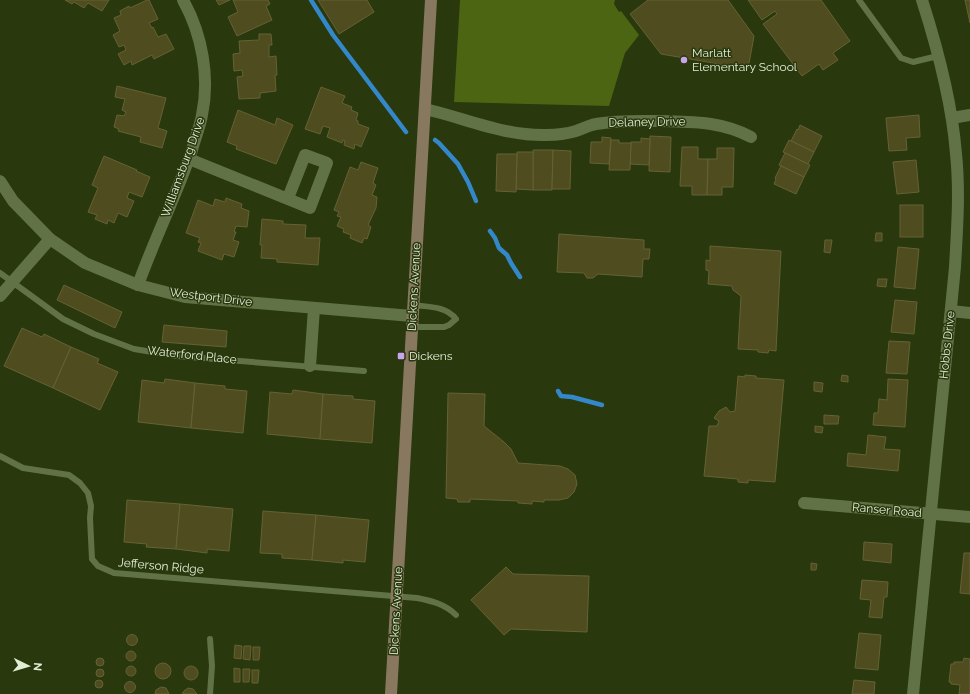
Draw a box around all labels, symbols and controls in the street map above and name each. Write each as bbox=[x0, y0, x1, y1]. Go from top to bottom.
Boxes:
place label: Marlatt Elementary School bbox=[692, 46, 798, 74]
marker: Marlatt Elementary School bbox=[679, 55, 689, 65]
street label: Delaney Drive bbox=[608, 114, 686, 130]
street label: Williamsburg Drive bbox=[158, 115, 208, 219]
street label: Dickens Avenue bbox=[405, 242, 423, 332]
street label: Westport Drive bbox=[169, 285, 253, 309]
street label: Hobbs Drive bbox=[936, 310, 958, 380]
street label: Waterford Place bbox=[147, 343, 237, 367]
place label: Dickens bbox=[409, 349, 453, 363]
marker: Dickens bbox=[396, 351, 406, 361]
street label: Ranser Road bbox=[852, 500, 922, 520]
street label: Jefferson Ridge bbox=[118, 555, 204, 577]
street label: Dickens Avenue bbox=[387, 566, 405, 656]
north arrow bbox=[8, 646, 48, 686]
text: N bbox=[31, 662, 44, 672]

